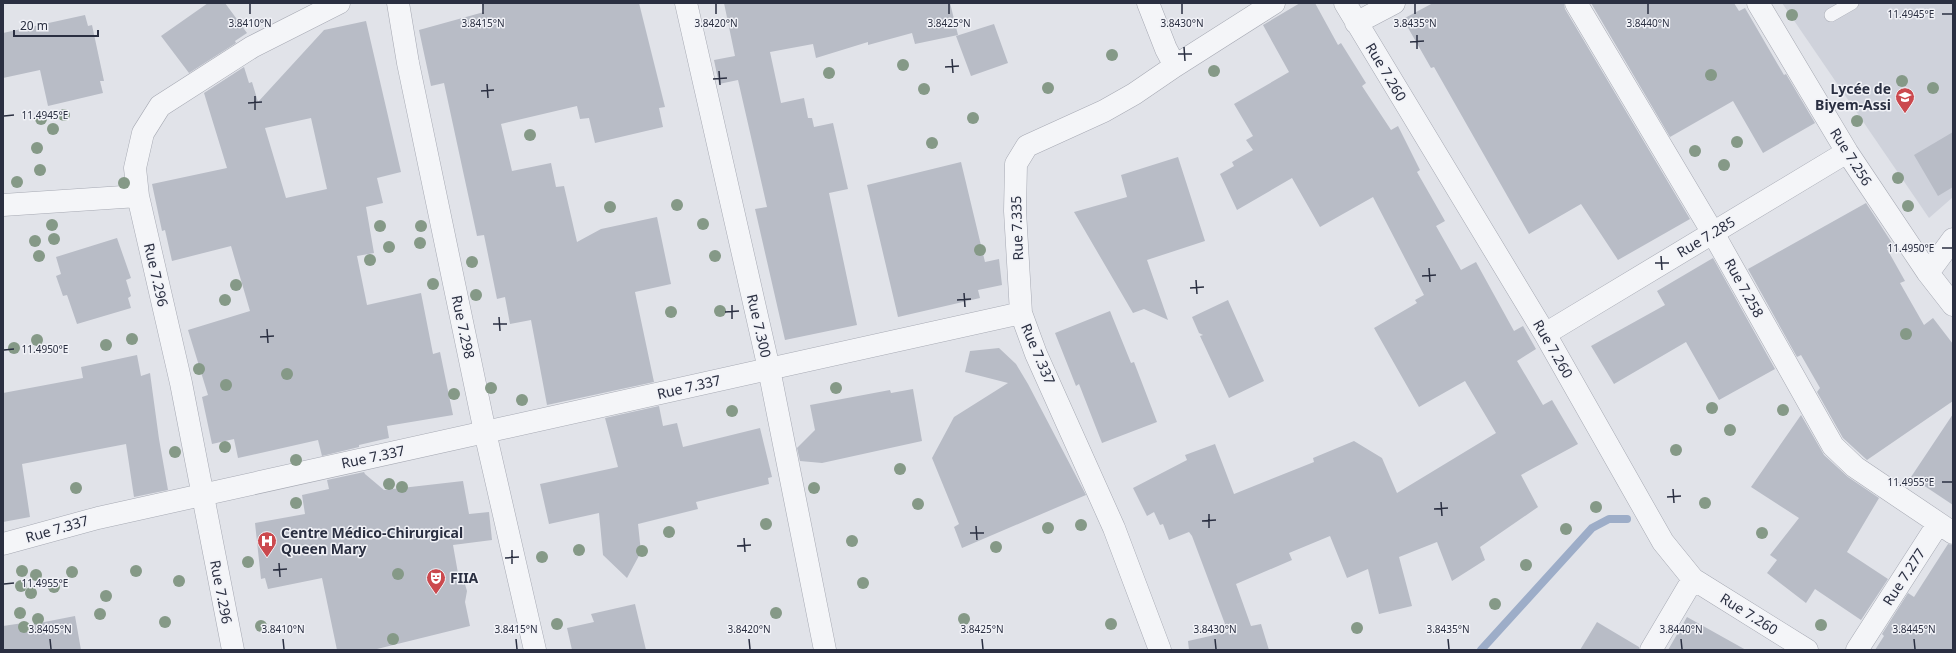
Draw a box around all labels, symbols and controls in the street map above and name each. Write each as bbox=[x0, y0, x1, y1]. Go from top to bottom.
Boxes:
text: 11.4945°E bbox=[1888, 7, 1934, 21]
scale bar bbox=[14, 12, 98, 38]
text: 3.8410°N bbox=[228, 16, 272, 30]
text: 3.8415°N bbox=[461, 16, 505, 30]
text: 3.8420°N bbox=[694, 16, 738, 30]
text: 3.8425°N bbox=[927, 16, 971, 30]
text: 3.8430°N bbox=[1160, 16, 1204, 30]
text: 3.8435°N bbox=[1393, 16, 1437, 30]
text: 3.8440°N bbox=[1626, 16, 1670, 30]
text: 20 m bbox=[20, 17, 48, 34]
street label: Rue 7.260 bbox=[1362, 39, 1411, 104]
place label: Lycée de Biyem-Assi bbox=[1815, 79, 1891, 114]
school or university icon: Lycée de Biyem-Assi bbox=[1894, 86, 1916, 114]
text: 11.4945°E bbox=[22, 108, 68, 122]
street label: Rue 7.256 bbox=[1826, 124, 1877, 189]
street label: Rue 7.335 bbox=[1006, 195, 1027, 261]
street label: Rue 7.285 bbox=[1673, 212, 1738, 261]
street label: Rue 7.296 bbox=[140, 241, 173, 309]
text: 11.4950°E bbox=[1888, 241, 1934, 255]
street label: Rue 7.258 bbox=[1720, 255, 1768, 321]
street label: Rue 7.300 bbox=[743, 292, 776, 360]
street label: Rue 7.298 bbox=[447, 293, 480, 361]
street label: Rue 7.260 bbox=[1529, 316, 1578, 382]
street label: Rue 7.337 bbox=[1017, 320, 1060, 387]
text: 11.4950°E bbox=[22, 342, 68, 356]
street label: Rue 7.337 bbox=[655, 370, 723, 403]
street label: Rue 7.337 bbox=[339, 440, 407, 473]
text: 11.4955°E bbox=[1888, 475, 1934, 489]
street label: Rue 7.337 bbox=[23, 510, 91, 547]
place label: Centre Médico-Chirurgical Queen Mary bbox=[281, 523, 463, 558]
hospital icon: Centre Médico-Chirurgical Queen Mary bbox=[256, 530, 278, 558]
street label: Rue 7.277 bbox=[1878, 544, 1929, 609]
street label: Rue 7.296 bbox=[206, 558, 237, 625]
theatre icon: FIIA bbox=[425, 567, 447, 595]
place label: FIIA bbox=[450, 568, 479, 587]
text: 11.4955°E bbox=[22, 576, 68, 590]
street label: Rue 7.260 bbox=[1717, 588, 1782, 639]
text: 3.8405°N bbox=[28, 622, 72, 636]
text: 3.8410°N bbox=[261, 622, 305, 636]
text: 3.8415°N bbox=[494, 622, 538, 636]
text: 3.8420°N bbox=[727, 622, 771, 636]
text: 3.8425°N bbox=[960, 622, 1004, 636]
text: 3.8430°N bbox=[1193, 622, 1237, 636]
text: 3.8435°N bbox=[1426, 622, 1470, 636]
text: 3.8440°N bbox=[1659, 622, 1703, 636]
text: 3.8445°N bbox=[1892, 622, 1936, 636]

